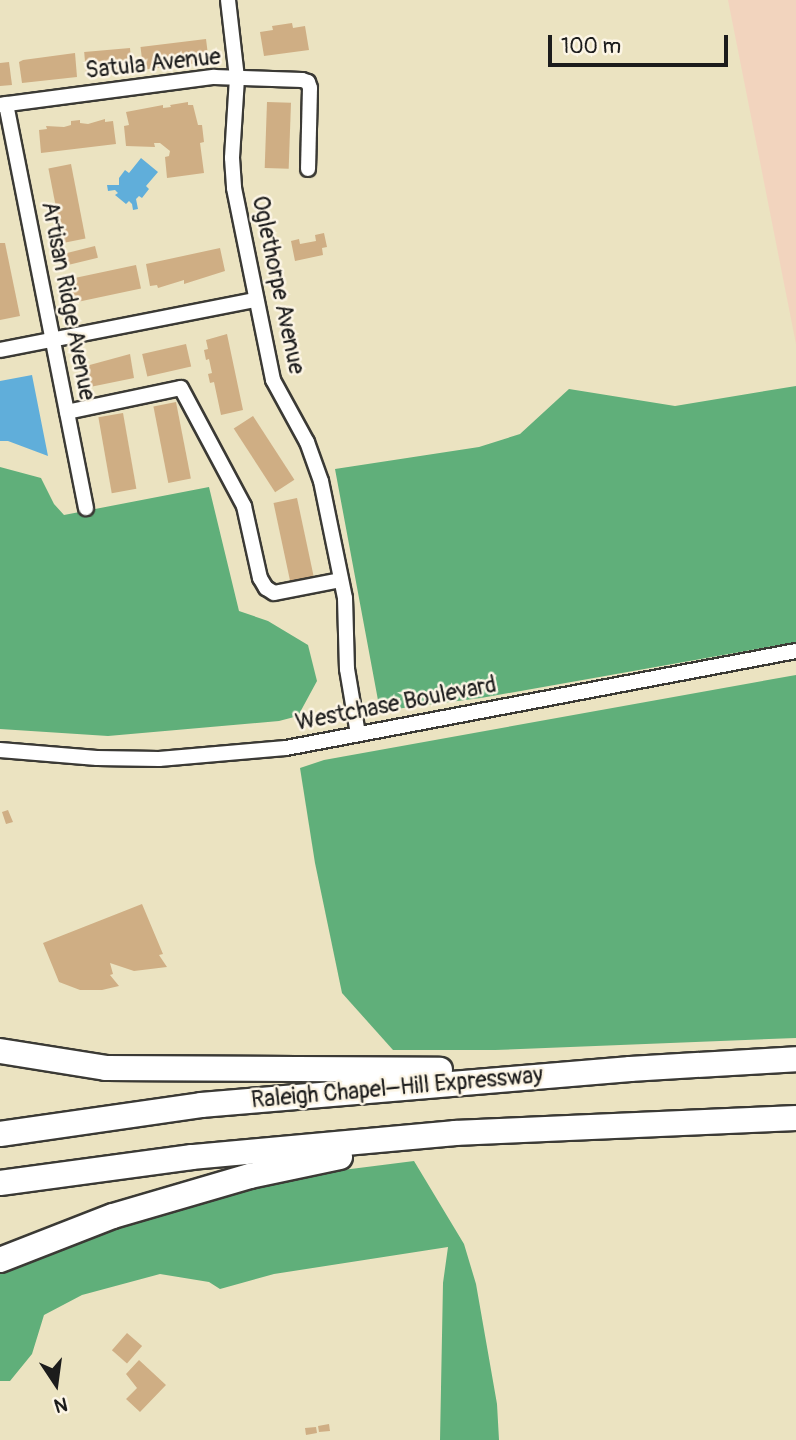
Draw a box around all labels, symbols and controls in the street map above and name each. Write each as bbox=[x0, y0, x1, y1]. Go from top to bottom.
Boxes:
scale bar bbox=[551, 21, 731, 65]
text: 100 m bbox=[561, 33, 621, 60]
street label: Satula Avenue bbox=[84, 43, 222, 85]
street label: Oglethorpe Avenue bbox=[246, 193, 310, 377]
street label: Artisan Ridge Avenue bbox=[35, 199, 101, 403]
street label: Westchase Boulevard bbox=[293, 671, 499, 737]
street label: Raleigh Chapel–Hill Expressway bbox=[250, 1061, 544, 1115]
north arrow bbox=[21, 1349, 91, 1419]
text: N bbox=[52, 1391, 70, 1418]

